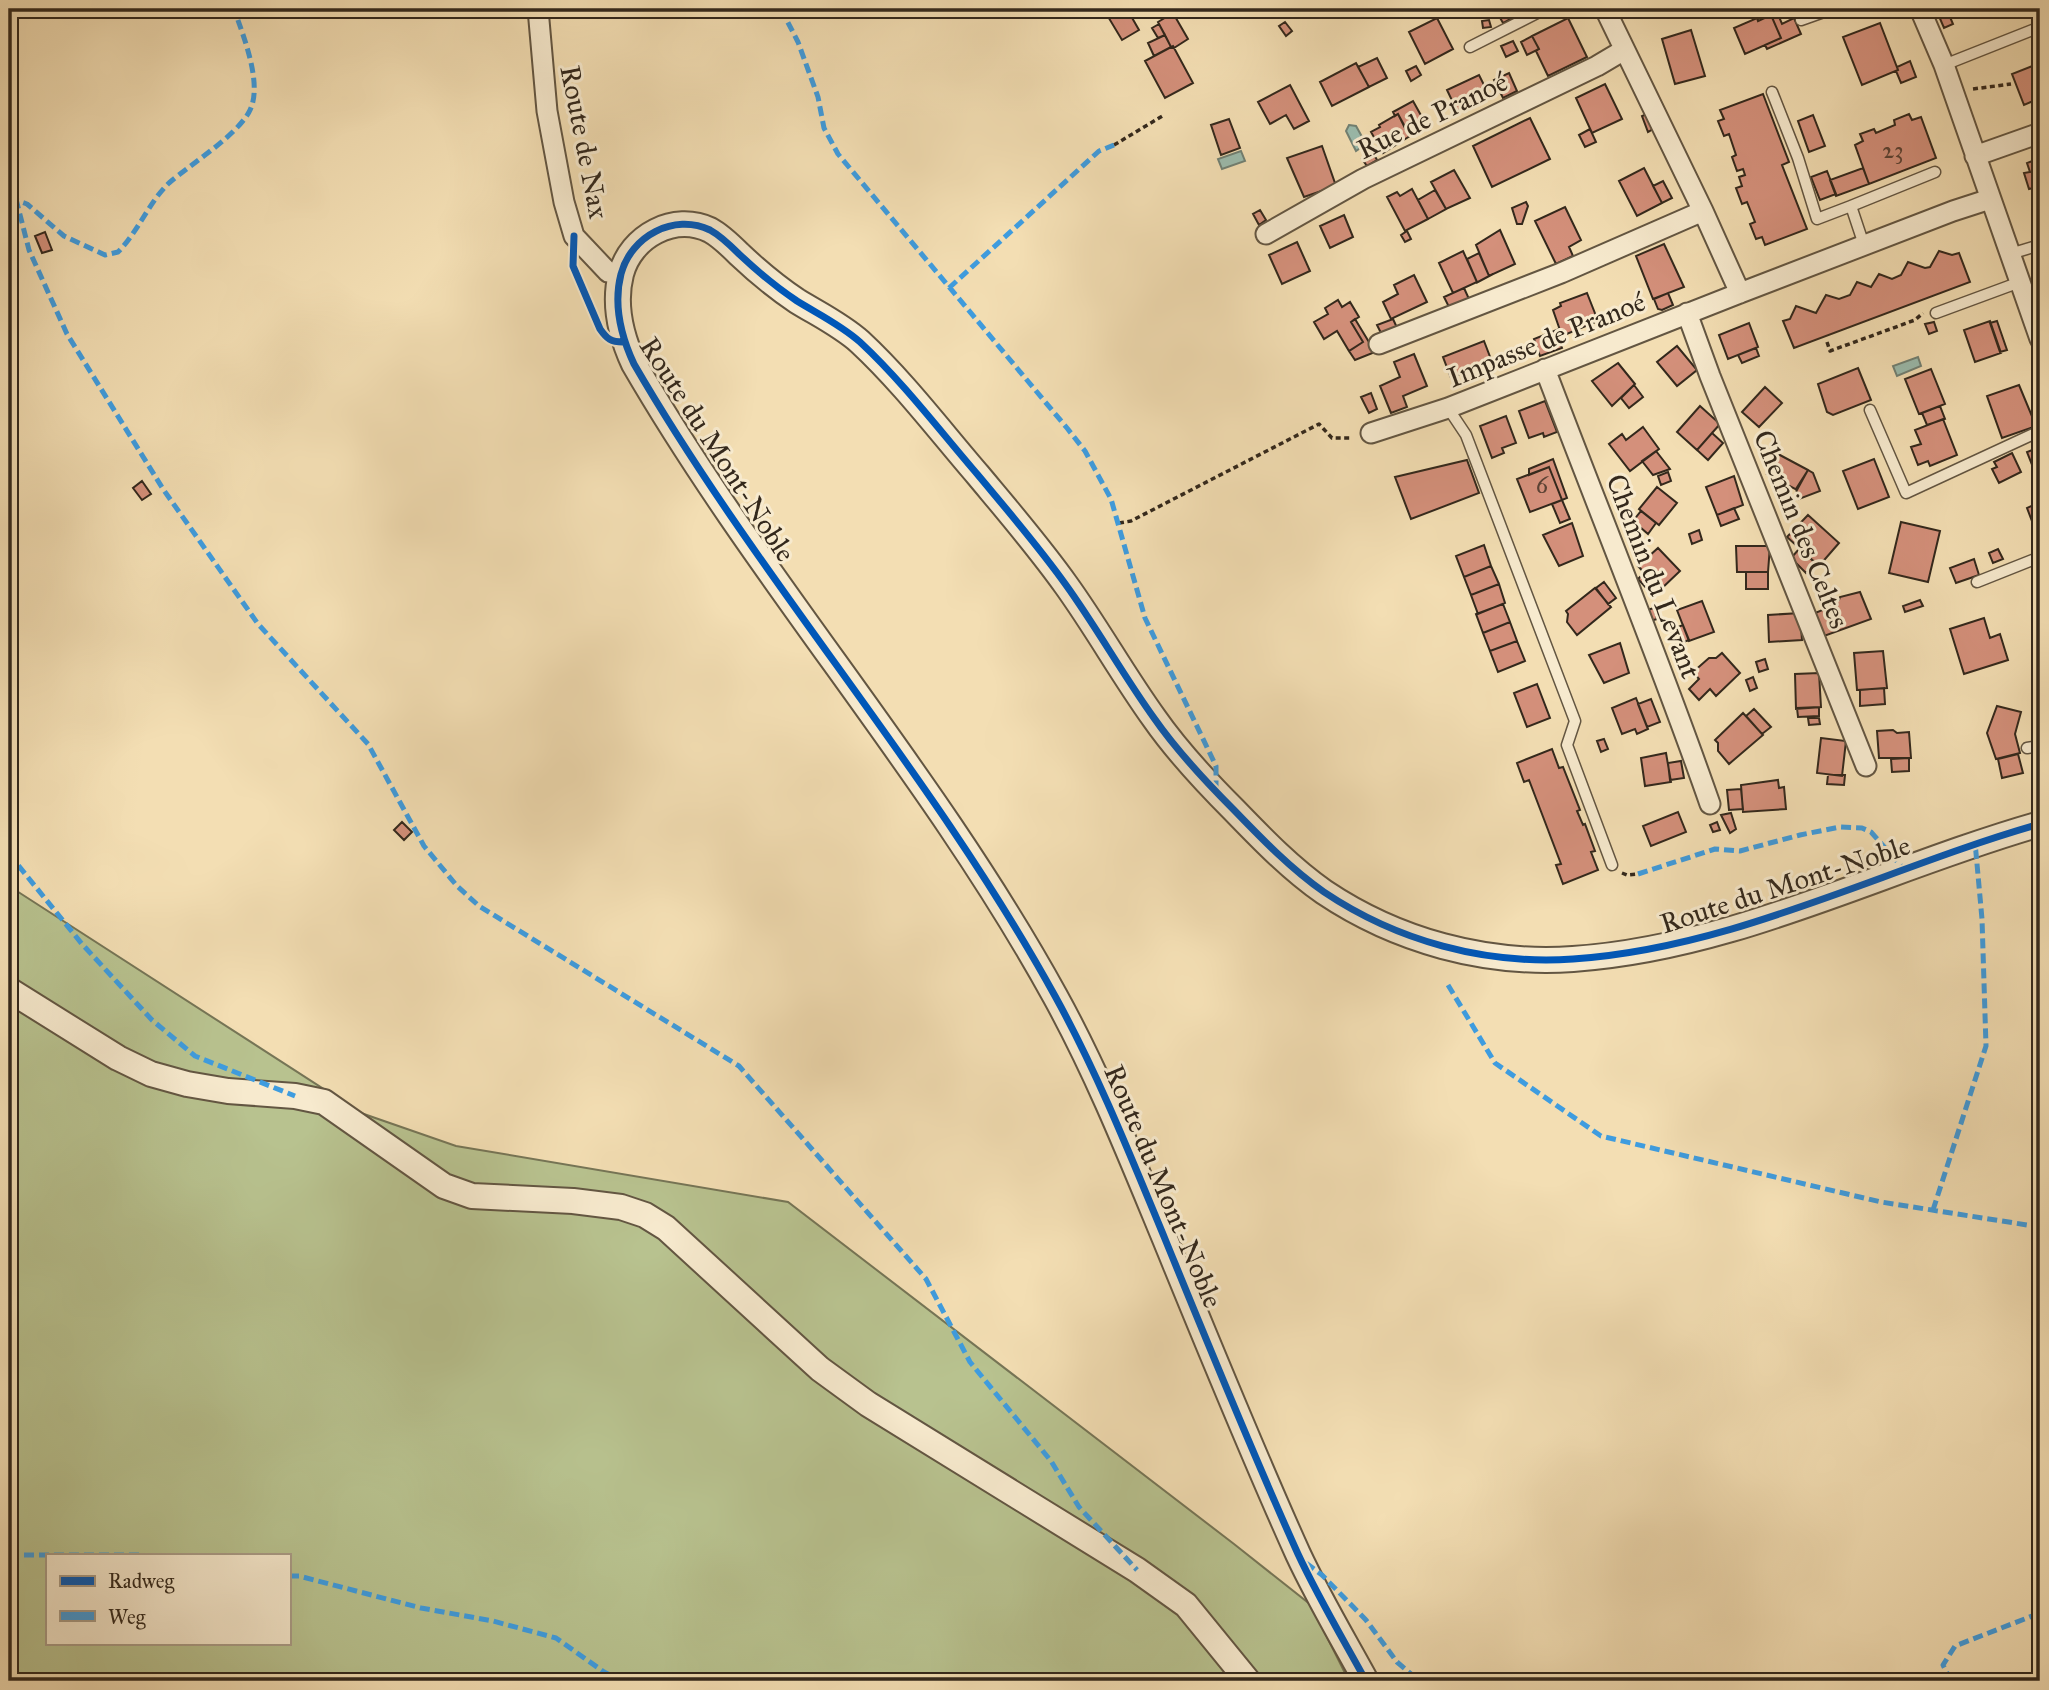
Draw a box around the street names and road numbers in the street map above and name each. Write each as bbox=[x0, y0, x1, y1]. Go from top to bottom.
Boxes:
street label: Route de Nax bbox=[553, 62, 617, 222]
street label: Rue de Pranoé bbox=[1351, 64, 1514, 167]
street label: Impasse de Pranoé bbox=[1442, 284, 1651, 395]
street label: Route du Mont-Noble bbox=[632, 330, 803, 568]
street label: Chemin des Celtes bbox=[1746, 425, 1857, 633]
street label: Chemin du Levant bbox=[1598, 469, 1709, 683]
street label: Route du Mont-Noble bbox=[1656, 828, 1915, 941]
street label: Route du Mont-Noble bbox=[1096, 1059, 1231, 1313]

